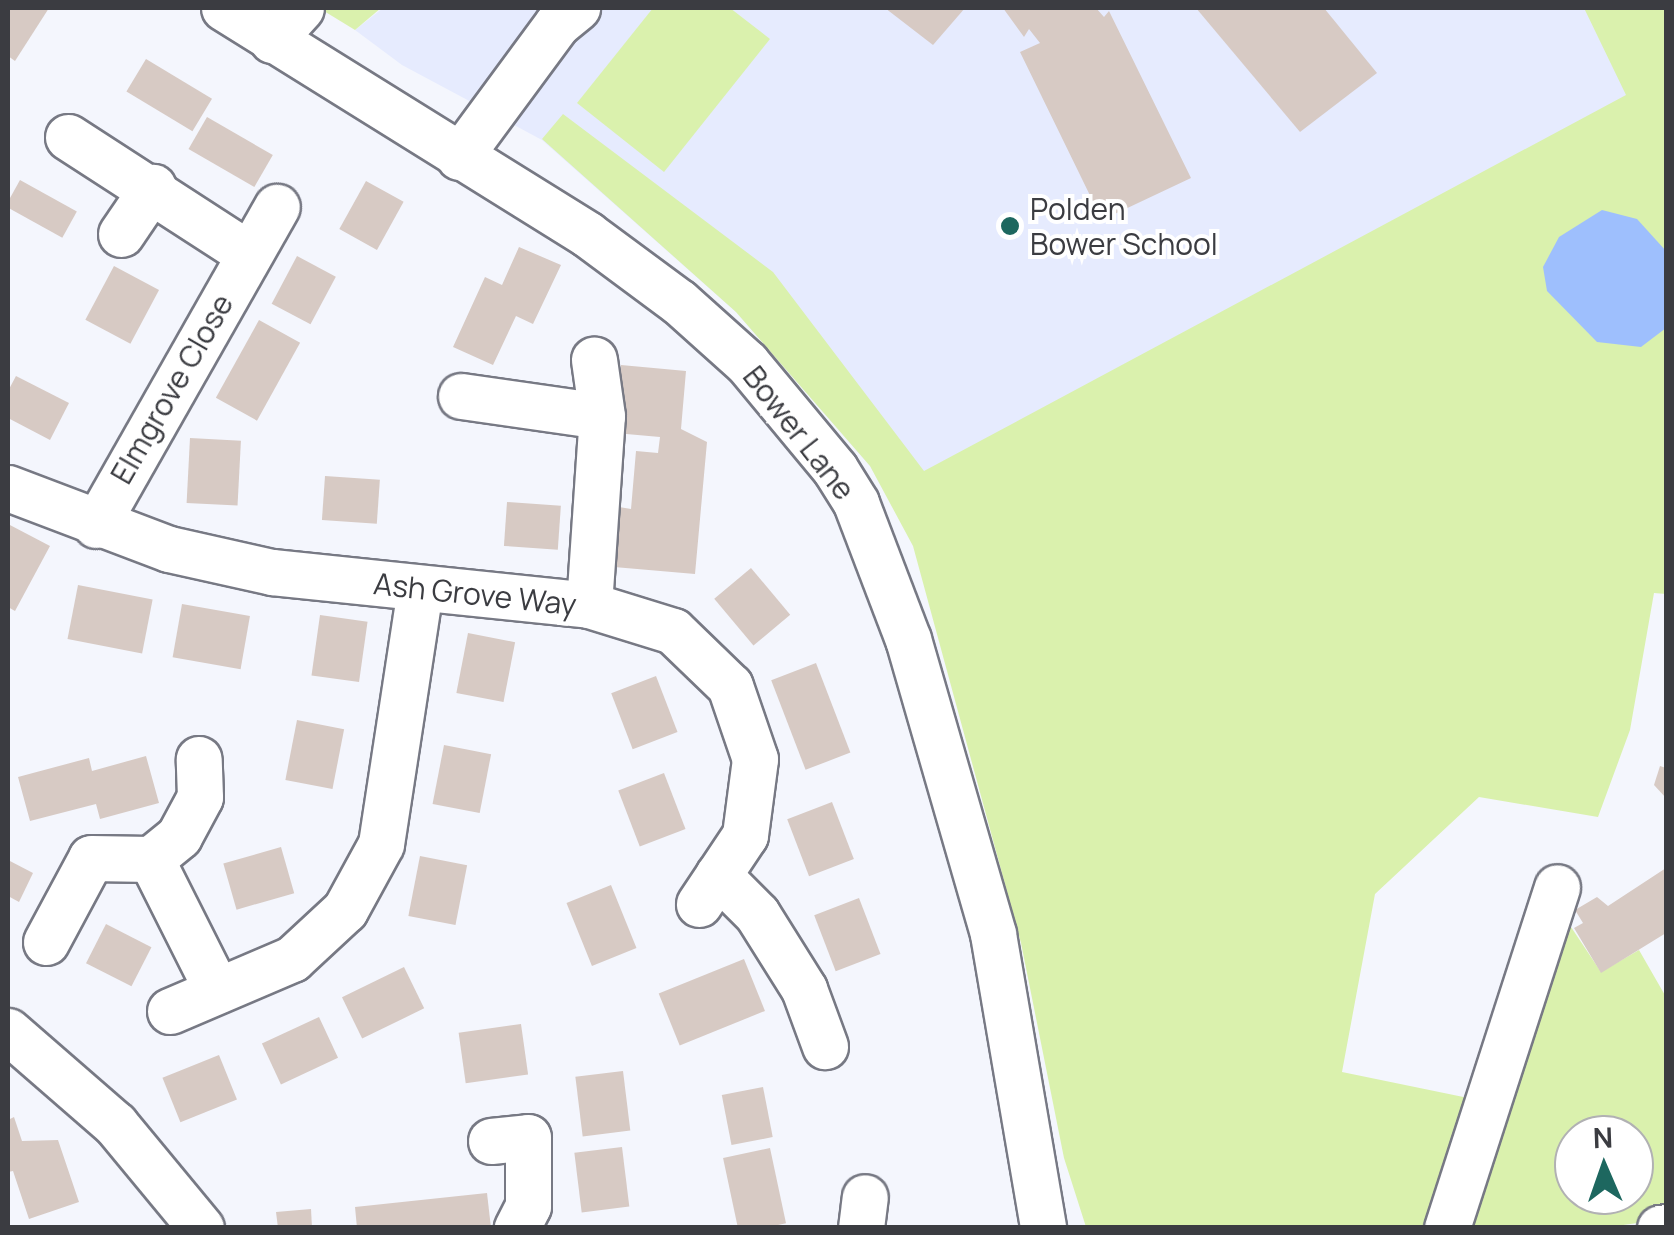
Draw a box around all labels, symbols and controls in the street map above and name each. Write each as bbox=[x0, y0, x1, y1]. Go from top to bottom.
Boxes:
place label: Polden Bower School bbox=[1030, 191, 1218, 262]
marker: Polden Bower School bbox=[999, 215, 1021, 237]
street label: Elmgrove Close bbox=[103, 288, 241, 490]
street label: Bower Lane bbox=[736, 359, 862, 507]
street label: Ash Grove Way bbox=[372, 565, 578, 623]
north arrow bbox=[1554, 1115, 1654, 1215]
text: N bbox=[1592, 1118, 1614, 1156]

